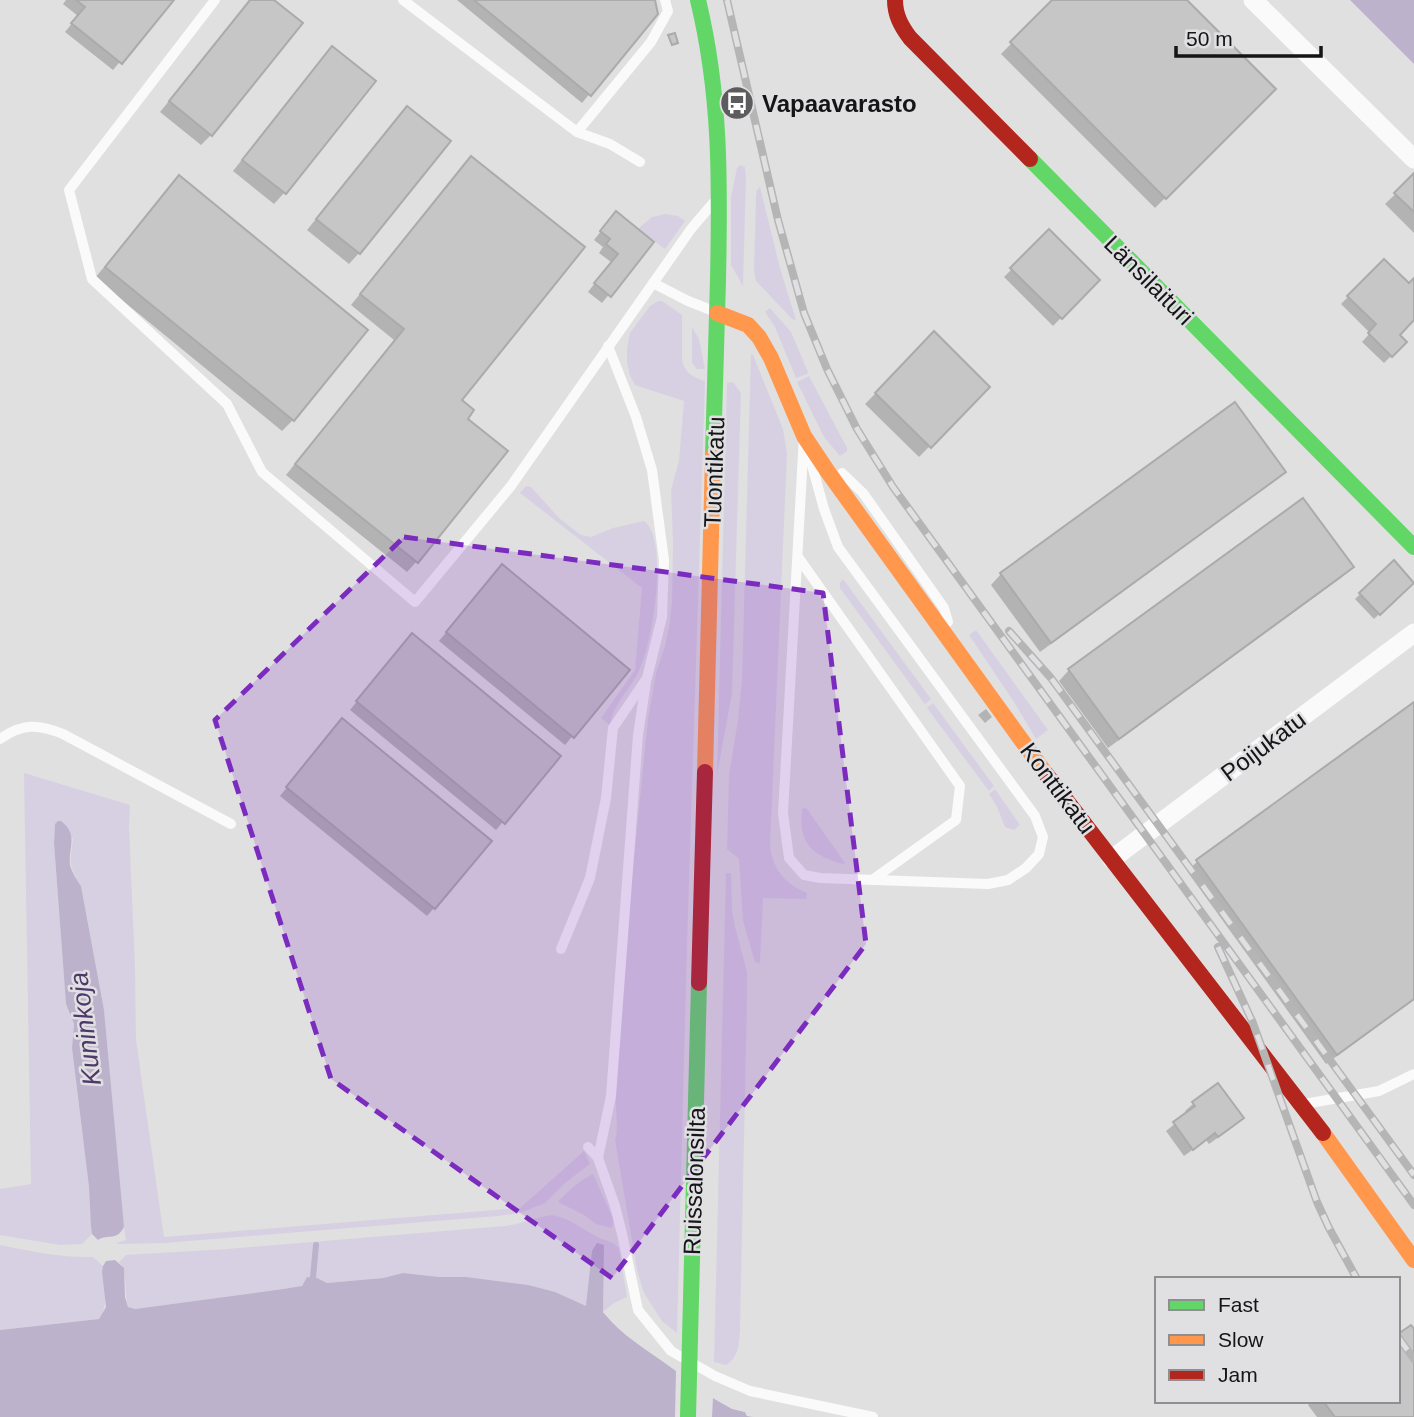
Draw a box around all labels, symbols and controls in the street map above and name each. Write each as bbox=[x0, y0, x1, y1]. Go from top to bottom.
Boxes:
scale bar bbox=[1176, 14, 1321, 58]
text: 50 m bbox=[1186, 27, 1233, 50]
bus stop icon: Vapaavarasto bbox=[718, 84, 756, 122]
place label: Vapaavarasto bbox=[762, 90, 917, 117]
street label: Länsilaituri bbox=[1099, 230, 1199, 330]
street label: Tuontikatu bbox=[699, 416, 729, 528]
street label: Poijukatu bbox=[1215, 706, 1311, 786]
street label: Konttikatu bbox=[1015, 737, 1101, 839]
water label: Kuninkoja bbox=[63, 970, 107, 1088]
street label: Ruissalonsilta bbox=[678, 1106, 710, 1255]
legend bbox=[1155, 1277, 1400, 1403]
text: Fast bbox=[1218, 1293, 1259, 1316]
text: Slow bbox=[1218, 1328, 1264, 1351]
text: Jam bbox=[1218, 1363, 1258, 1386]

